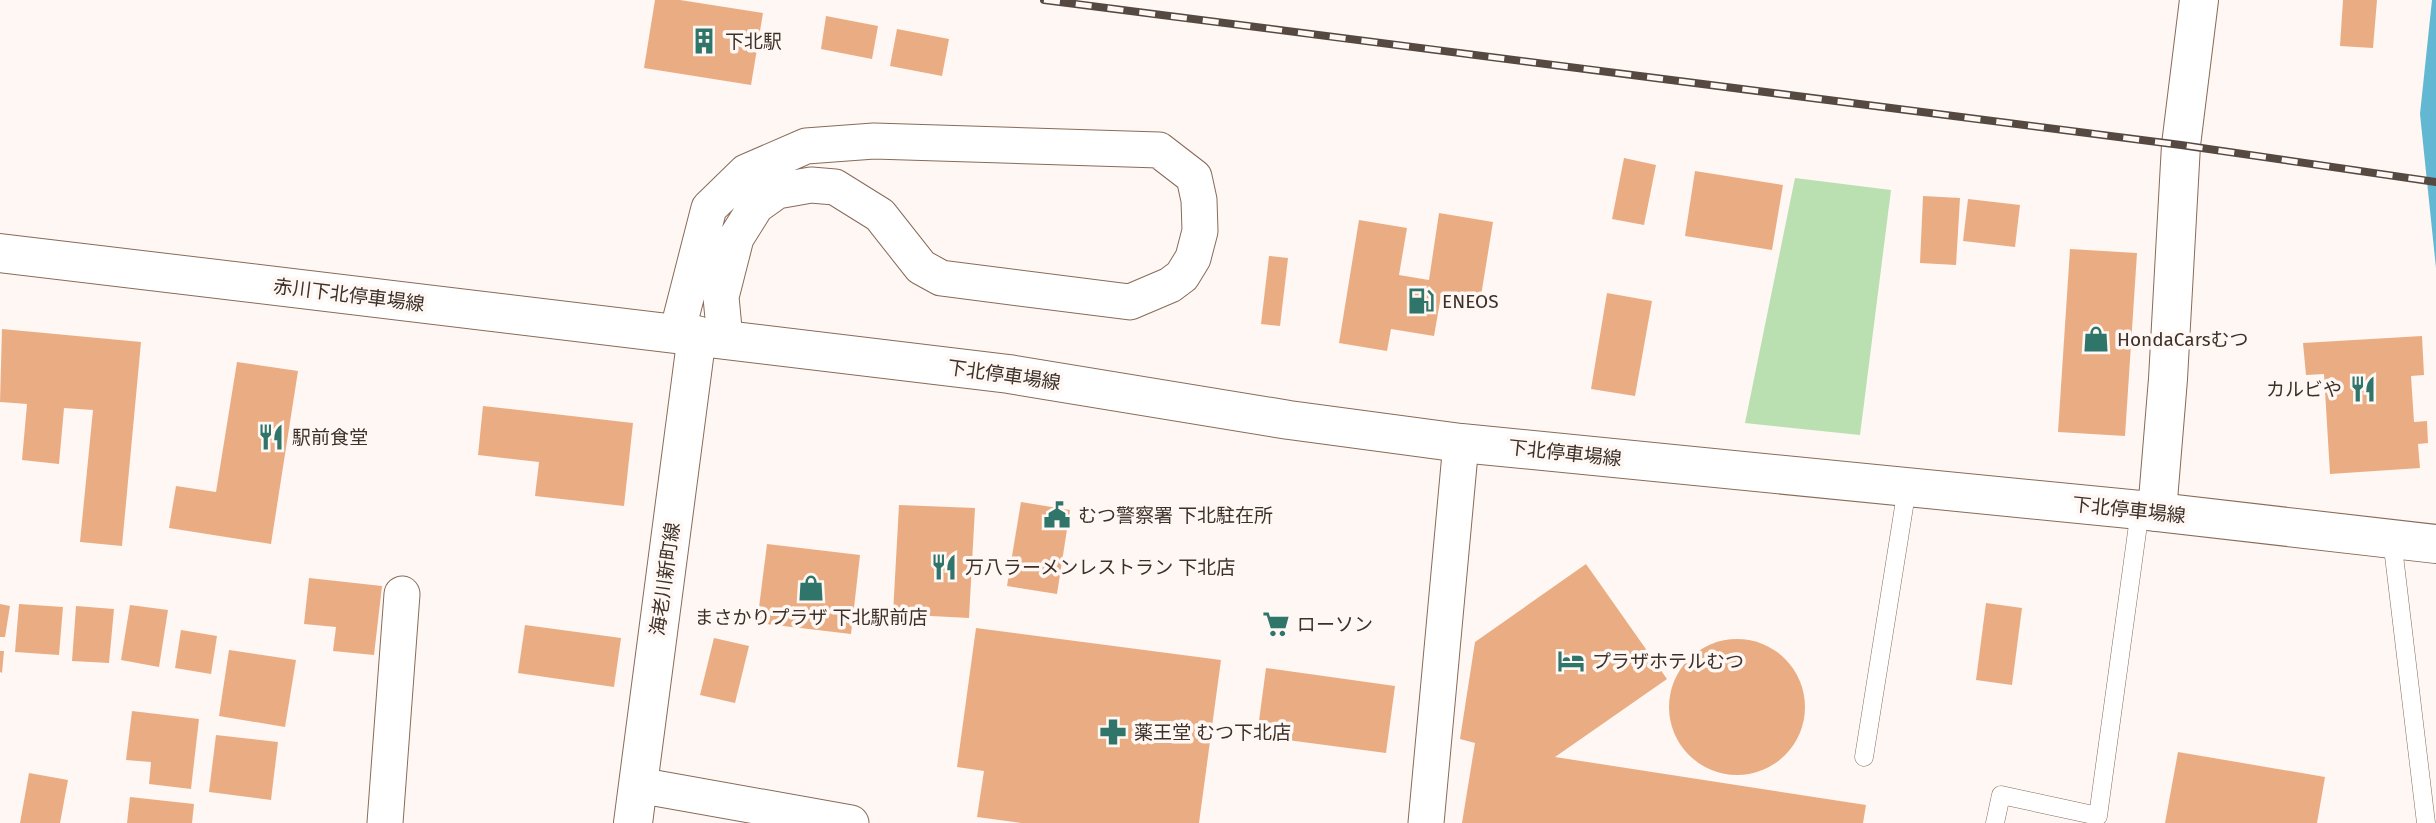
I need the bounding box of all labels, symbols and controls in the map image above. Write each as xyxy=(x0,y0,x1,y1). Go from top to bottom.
building icon: 下北駅 xyxy=(689,26,719,56)
place label: 下北駅 xyxy=(725,30,782,53)
street label: 赤川下北停車場線 xyxy=(272,274,426,316)
fuel station icon: ENEOS xyxy=(1406,286,1436,316)
place label: ENEOS xyxy=(1442,290,1499,313)
shop icon: HondaCarsむつ xyxy=(2081,324,2111,354)
place label: HondaCarsむつ xyxy=(2117,328,2249,351)
street label: 下北停車場線 xyxy=(946,356,1062,394)
restaurant icon: カルビや xyxy=(2348,374,2378,404)
place label: カルビや xyxy=(2266,378,2342,401)
restaurant icon: 駅前食堂 xyxy=(256,422,286,452)
place label: 駅前食堂 xyxy=(292,426,368,449)
street label: 下北停車場線 xyxy=(1507,436,1623,470)
street label: 下北停車場線 xyxy=(2071,493,2187,527)
public building icon: むつ警察署 下北駐在所 xyxy=(1042,500,1072,530)
place label: むつ警察署 下北駐在所 xyxy=(1078,504,1273,527)
street label: 海老川新町線 xyxy=(646,521,684,637)
restaurant icon: 万八ラーメンレストラン 下北店 xyxy=(929,552,959,582)
place label: 万八ラーメンレストラン 下北店 xyxy=(965,556,1235,579)
shop icon: まさかりプラザ 下北駅前店 xyxy=(796,573,826,603)
place label: まさかりプラザ 下北駅前店 xyxy=(694,606,928,629)
supermarket icon: ローソン xyxy=(1261,609,1291,639)
place label: ローソン xyxy=(1297,613,1373,636)
hotel icon: プラザホテルむつ xyxy=(1556,646,1586,676)
place label: プラザホテルむつ xyxy=(1592,650,1744,673)
pharmacy icon: 薬王堂 むつ下北店 xyxy=(1098,717,1128,747)
place label: 薬王堂 むつ下北店 xyxy=(1134,721,1291,744)

